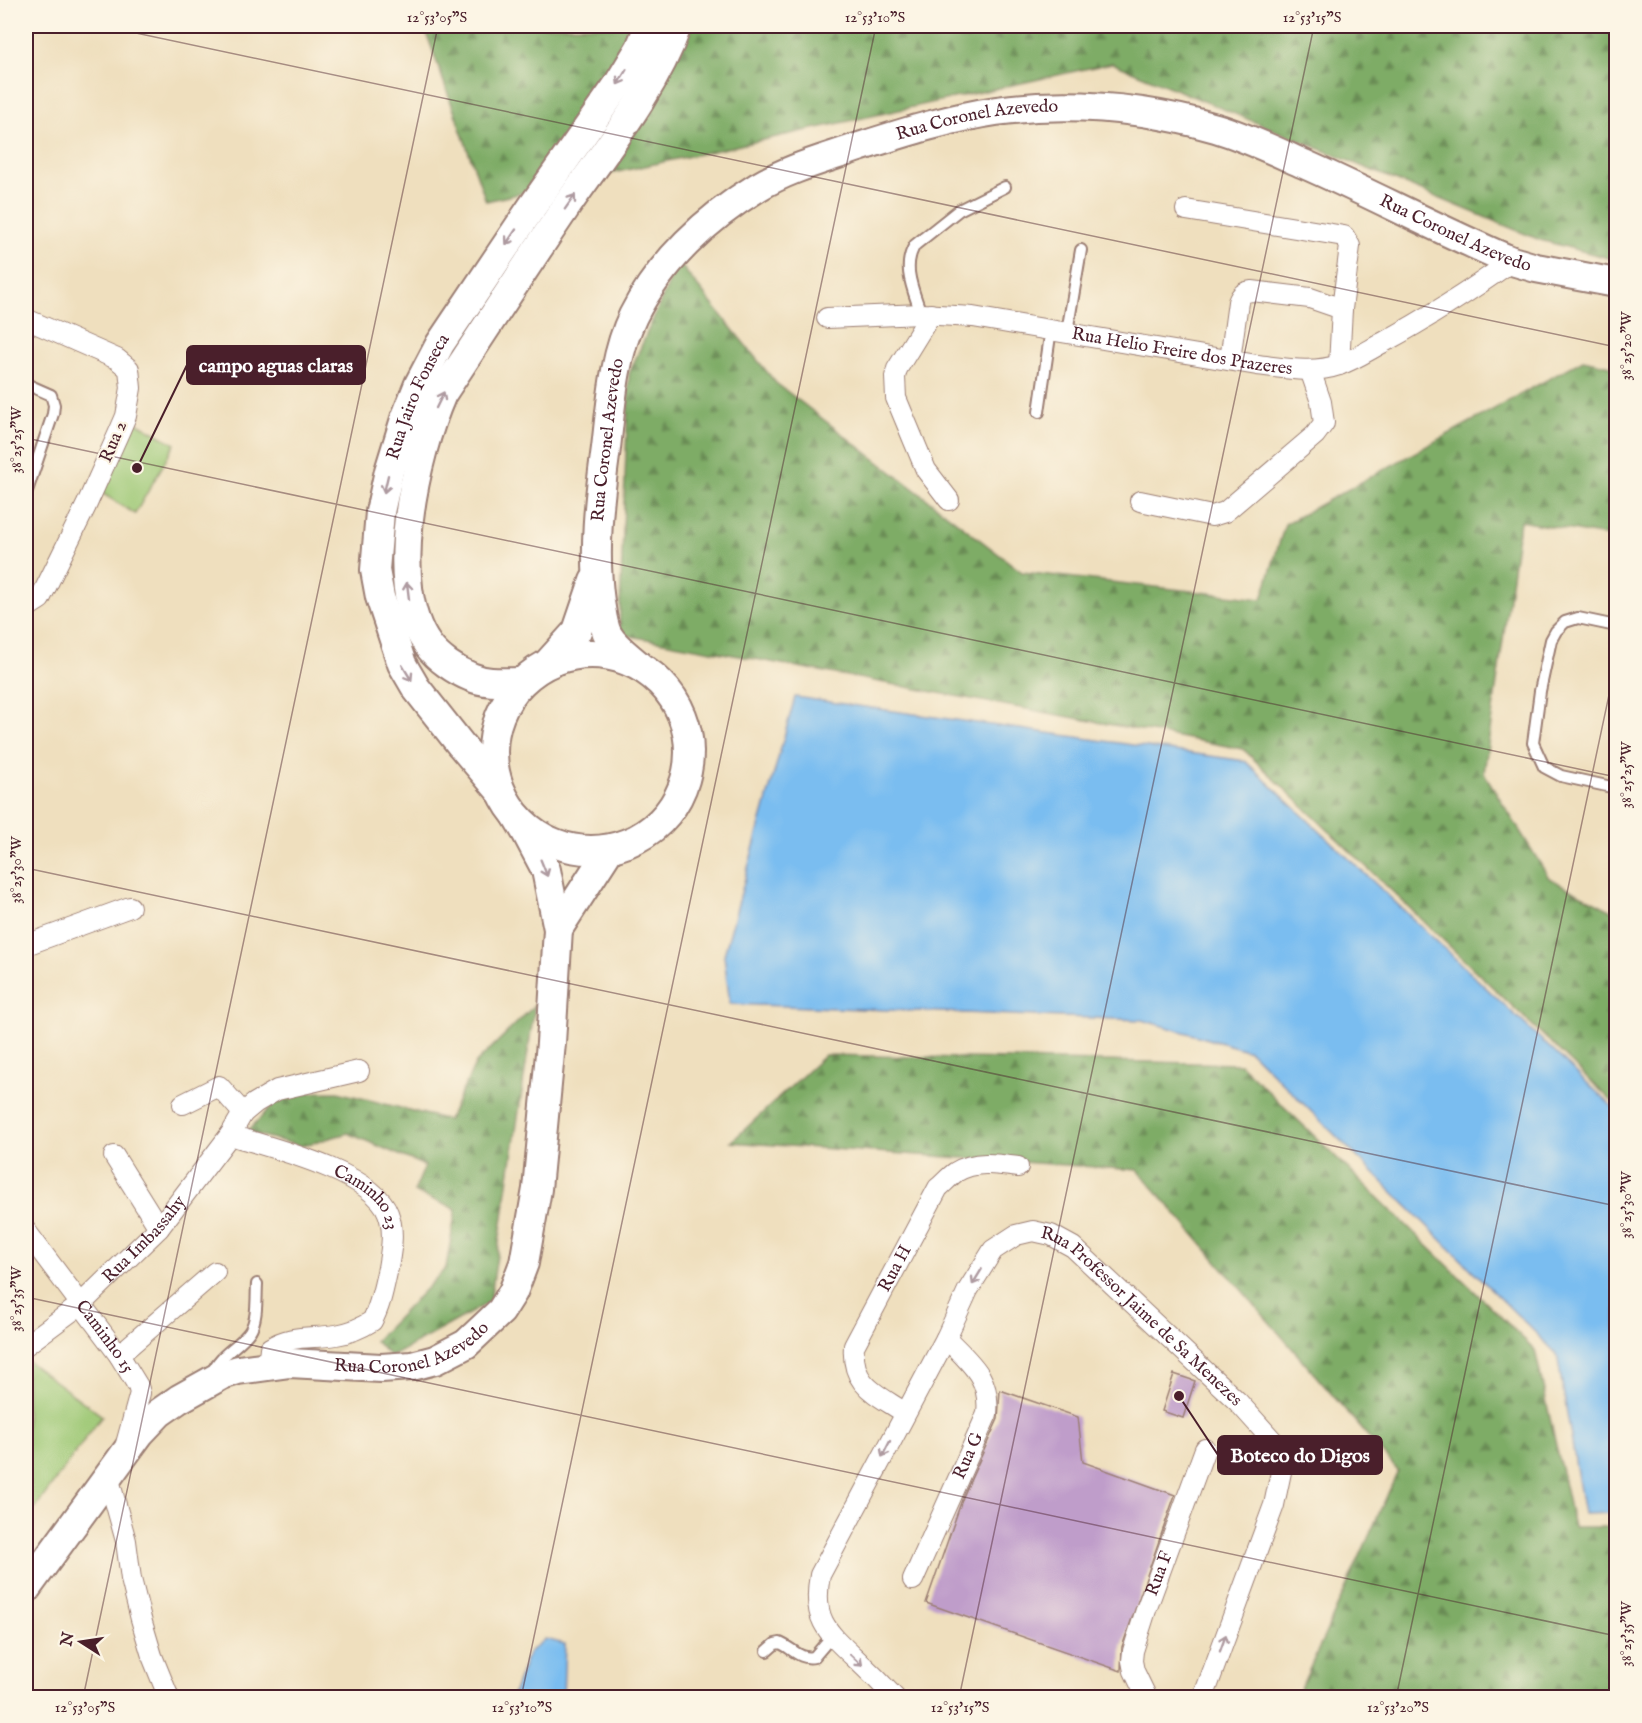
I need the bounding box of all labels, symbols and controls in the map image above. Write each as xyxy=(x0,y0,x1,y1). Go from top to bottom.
text: 12°53'05"S xyxy=(407,8,467,27)
text: 12°53'10"S xyxy=(845,8,905,27)
text: 12°53'15"S xyxy=(1283,8,1341,27)
one-way arrow xyxy=(616,68,628,85)
street label: Rua Coronel Azevedo xyxy=(893,95,1059,146)
street label: Rua Coronel Azevedo xyxy=(1376,189,1534,278)
one-way arrow xyxy=(564,194,576,211)
one-way arrow xyxy=(505,229,517,245)
text: 38°25'20"W xyxy=(1617,311,1636,380)
street label: Rua Helio Freire dos Prazeres xyxy=(1070,322,1293,381)
street label: Rua Jairo Fonseca xyxy=(382,329,455,463)
callout: campo aguas claras xyxy=(187,346,365,384)
text: campo aguas claras xyxy=(199,354,353,379)
street label: Rua Coronel Azevedo xyxy=(586,356,630,523)
one-way arrow xyxy=(435,392,447,410)
text: 38°25'25"W xyxy=(7,406,26,474)
street label: Rua 2 xyxy=(95,418,133,466)
one-way arrow xyxy=(379,474,391,493)
one-way arrow xyxy=(403,581,414,601)
one-way arrow xyxy=(401,664,413,681)
text: 38°25'25"W xyxy=(1617,741,1636,809)
text: 38°25'30"W xyxy=(7,836,26,904)
one-way arrow xyxy=(539,859,550,877)
street label: Caminho 23 xyxy=(330,1160,403,1231)
text: 38°25'30"W xyxy=(1617,1171,1636,1239)
street label: Rua Imbassahy xyxy=(97,1191,191,1288)
street label: Rua Professor Jaime de Sa Menezes xyxy=(1039,1222,1247,1411)
street label: Rua H xyxy=(873,1241,917,1296)
text: 38°25'35"W xyxy=(7,1266,26,1332)
one-way arrow xyxy=(970,1268,982,1285)
street label: Caminho 15 xyxy=(70,1296,139,1378)
street label: Rua Coronel Azevedo xyxy=(333,1316,494,1380)
street label: Rua G xyxy=(948,1428,989,1483)
callout: Boteco do Digos xyxy=(1218,1436,1382,1474)
one-way arrow xyxy=(880,1440,892,1458)
text: Boteco do Digos xyxy=(1230,1444,1370,1469)
street label: Rua F xyxy=(1141,1547,1178,1599)
text: 38°25'35"W xyxy=(1617,1601,1636,1667)
north arrow xyxy=(51,1612,111,1672)
text: N xyxy=(57,1630,80,1649)
one-way arrow xyxy=(1218,1634,1229,1652)
one-way arrow xyxy=(849,1653,864,1667)
text: 12°53'05"S xyxy=(55,1698,115,1717)
text: 12°53'10"S xyxy=(492,1698,552,1717)
text: 12°53'15"S xyxy=(931,1698,989,1717)
text: 12°53'20"S xyxy=(1367,1698,1429,1717)

